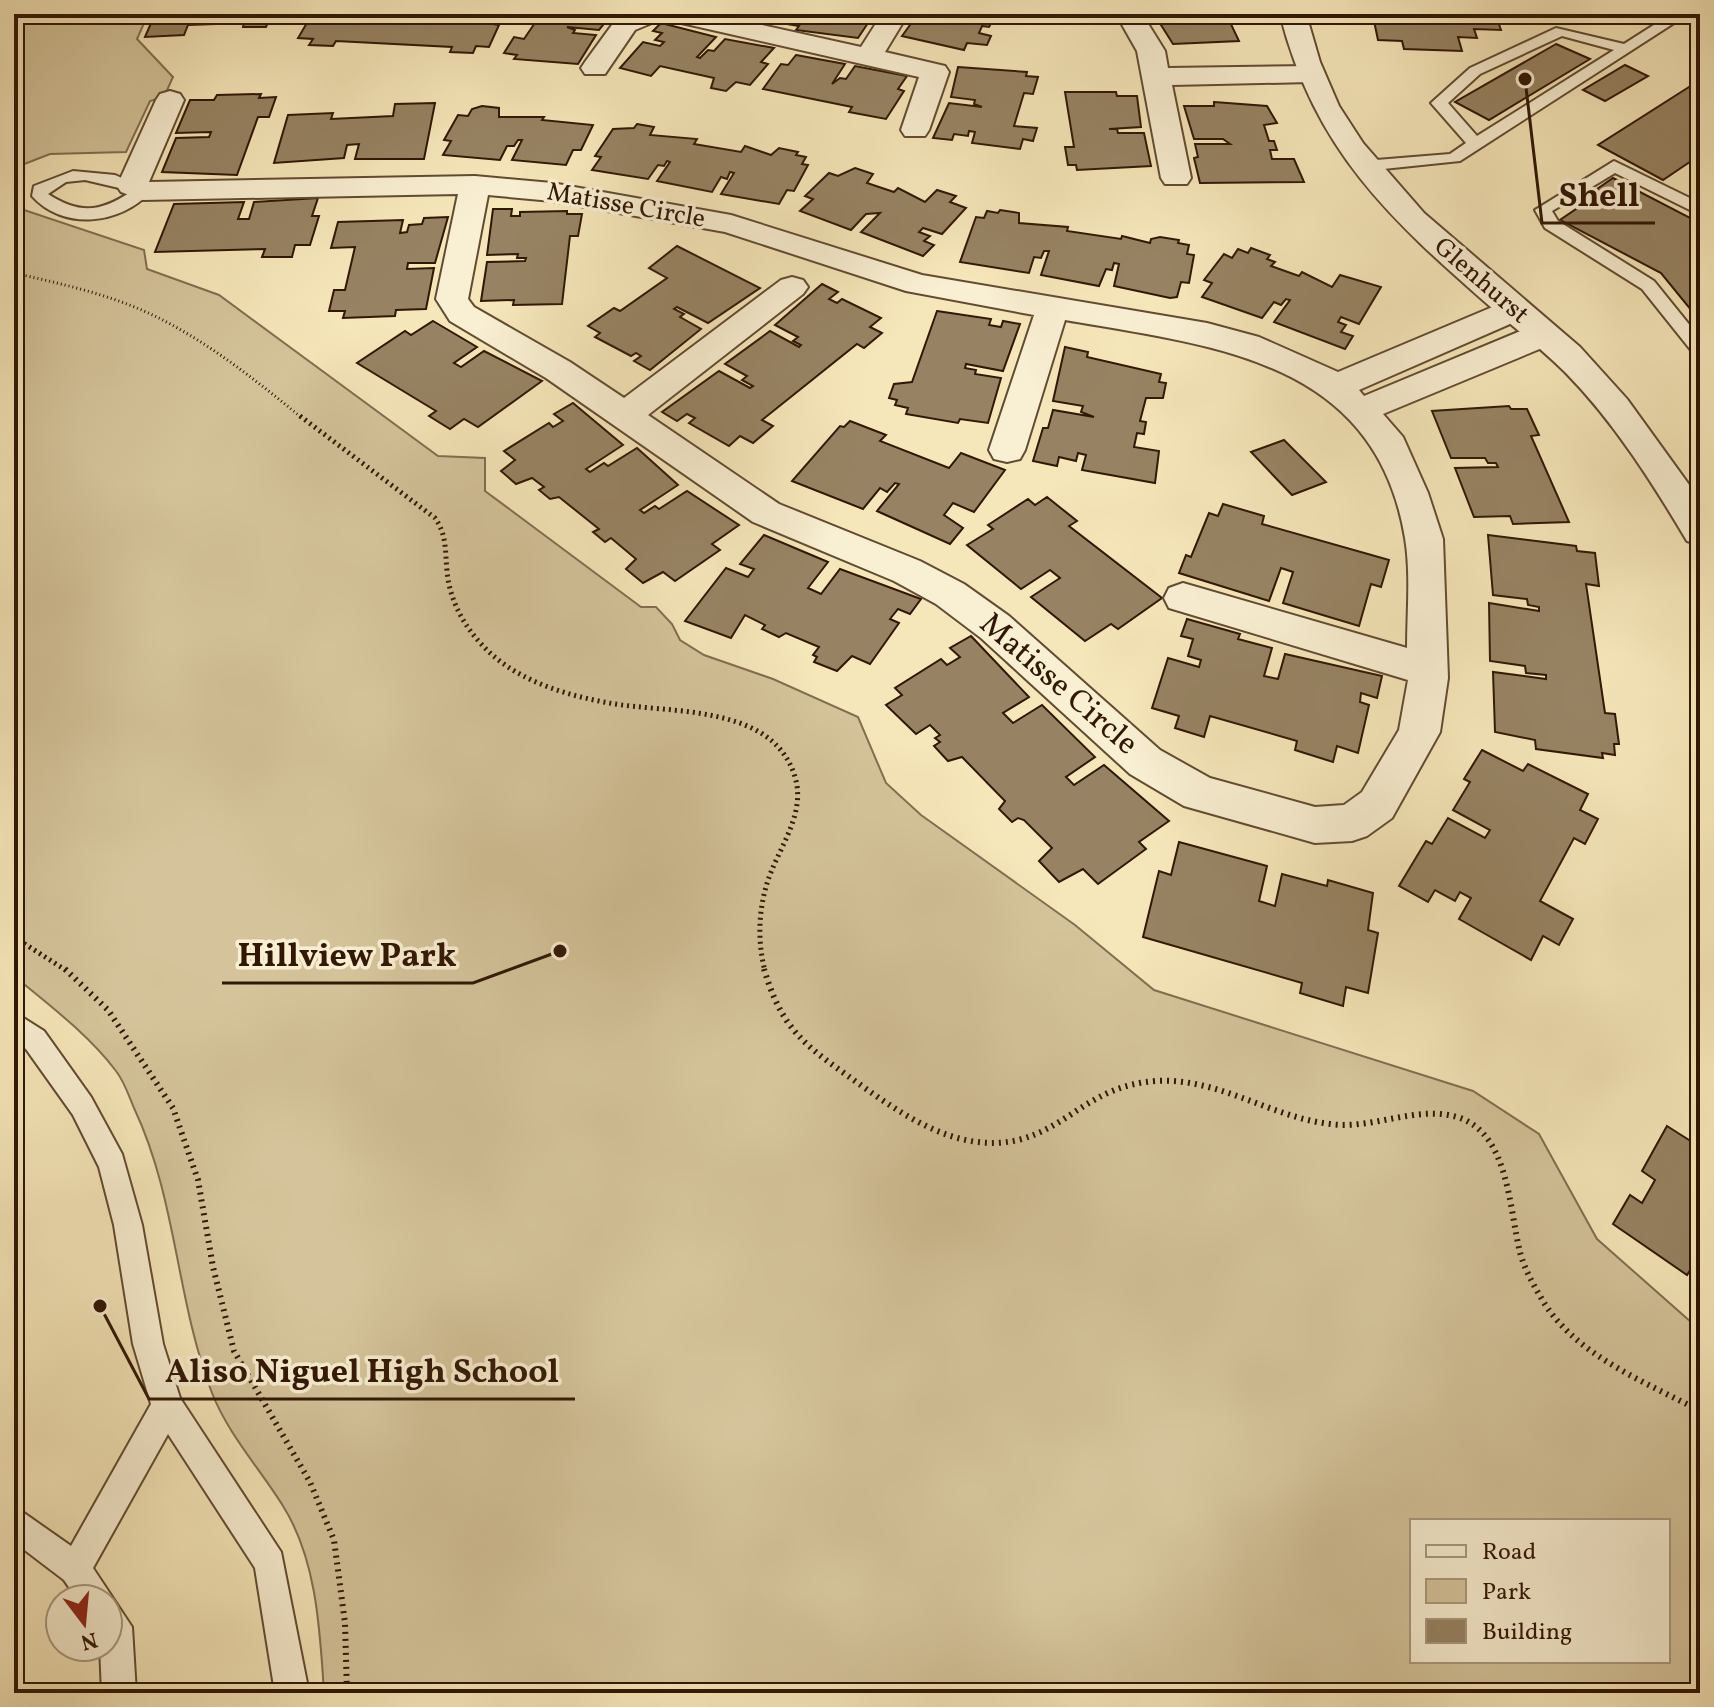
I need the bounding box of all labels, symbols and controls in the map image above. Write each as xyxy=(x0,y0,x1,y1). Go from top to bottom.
callout: Shell xyxy=(1542,165,1655,223)
street label: Matisse Circle xyxy=(544,174,708,238)
text: Shell xyxy=(1558,174,1640,221)
street label: Glenhurst xyxy=(1425,229,1537,333)
street label: Matisse Circle xyxy=(969,604,1147,766)
callout: Hillview Park xyxy=(222,925,473,983)
text: Hillview Park xyxy=(237,934,457,981)
callout: Aliso Niguel High School xyxy=(149,1341,575,1399)
text: Aliso Niguel High School xyxy=(165,1350,559,1397)
legend xyxy=(1410,1519,1670,1663)
text: Road xyxy=(1482,1536,1536,1570)
text: Park xyxy=(1482,1576,1531,1610)
north arrow xyxy=(44,1583,124,1663)
text: Building xyxy=(1482,1616,1572,1650)
text: N xyxy=(77,1623,101,1657)

